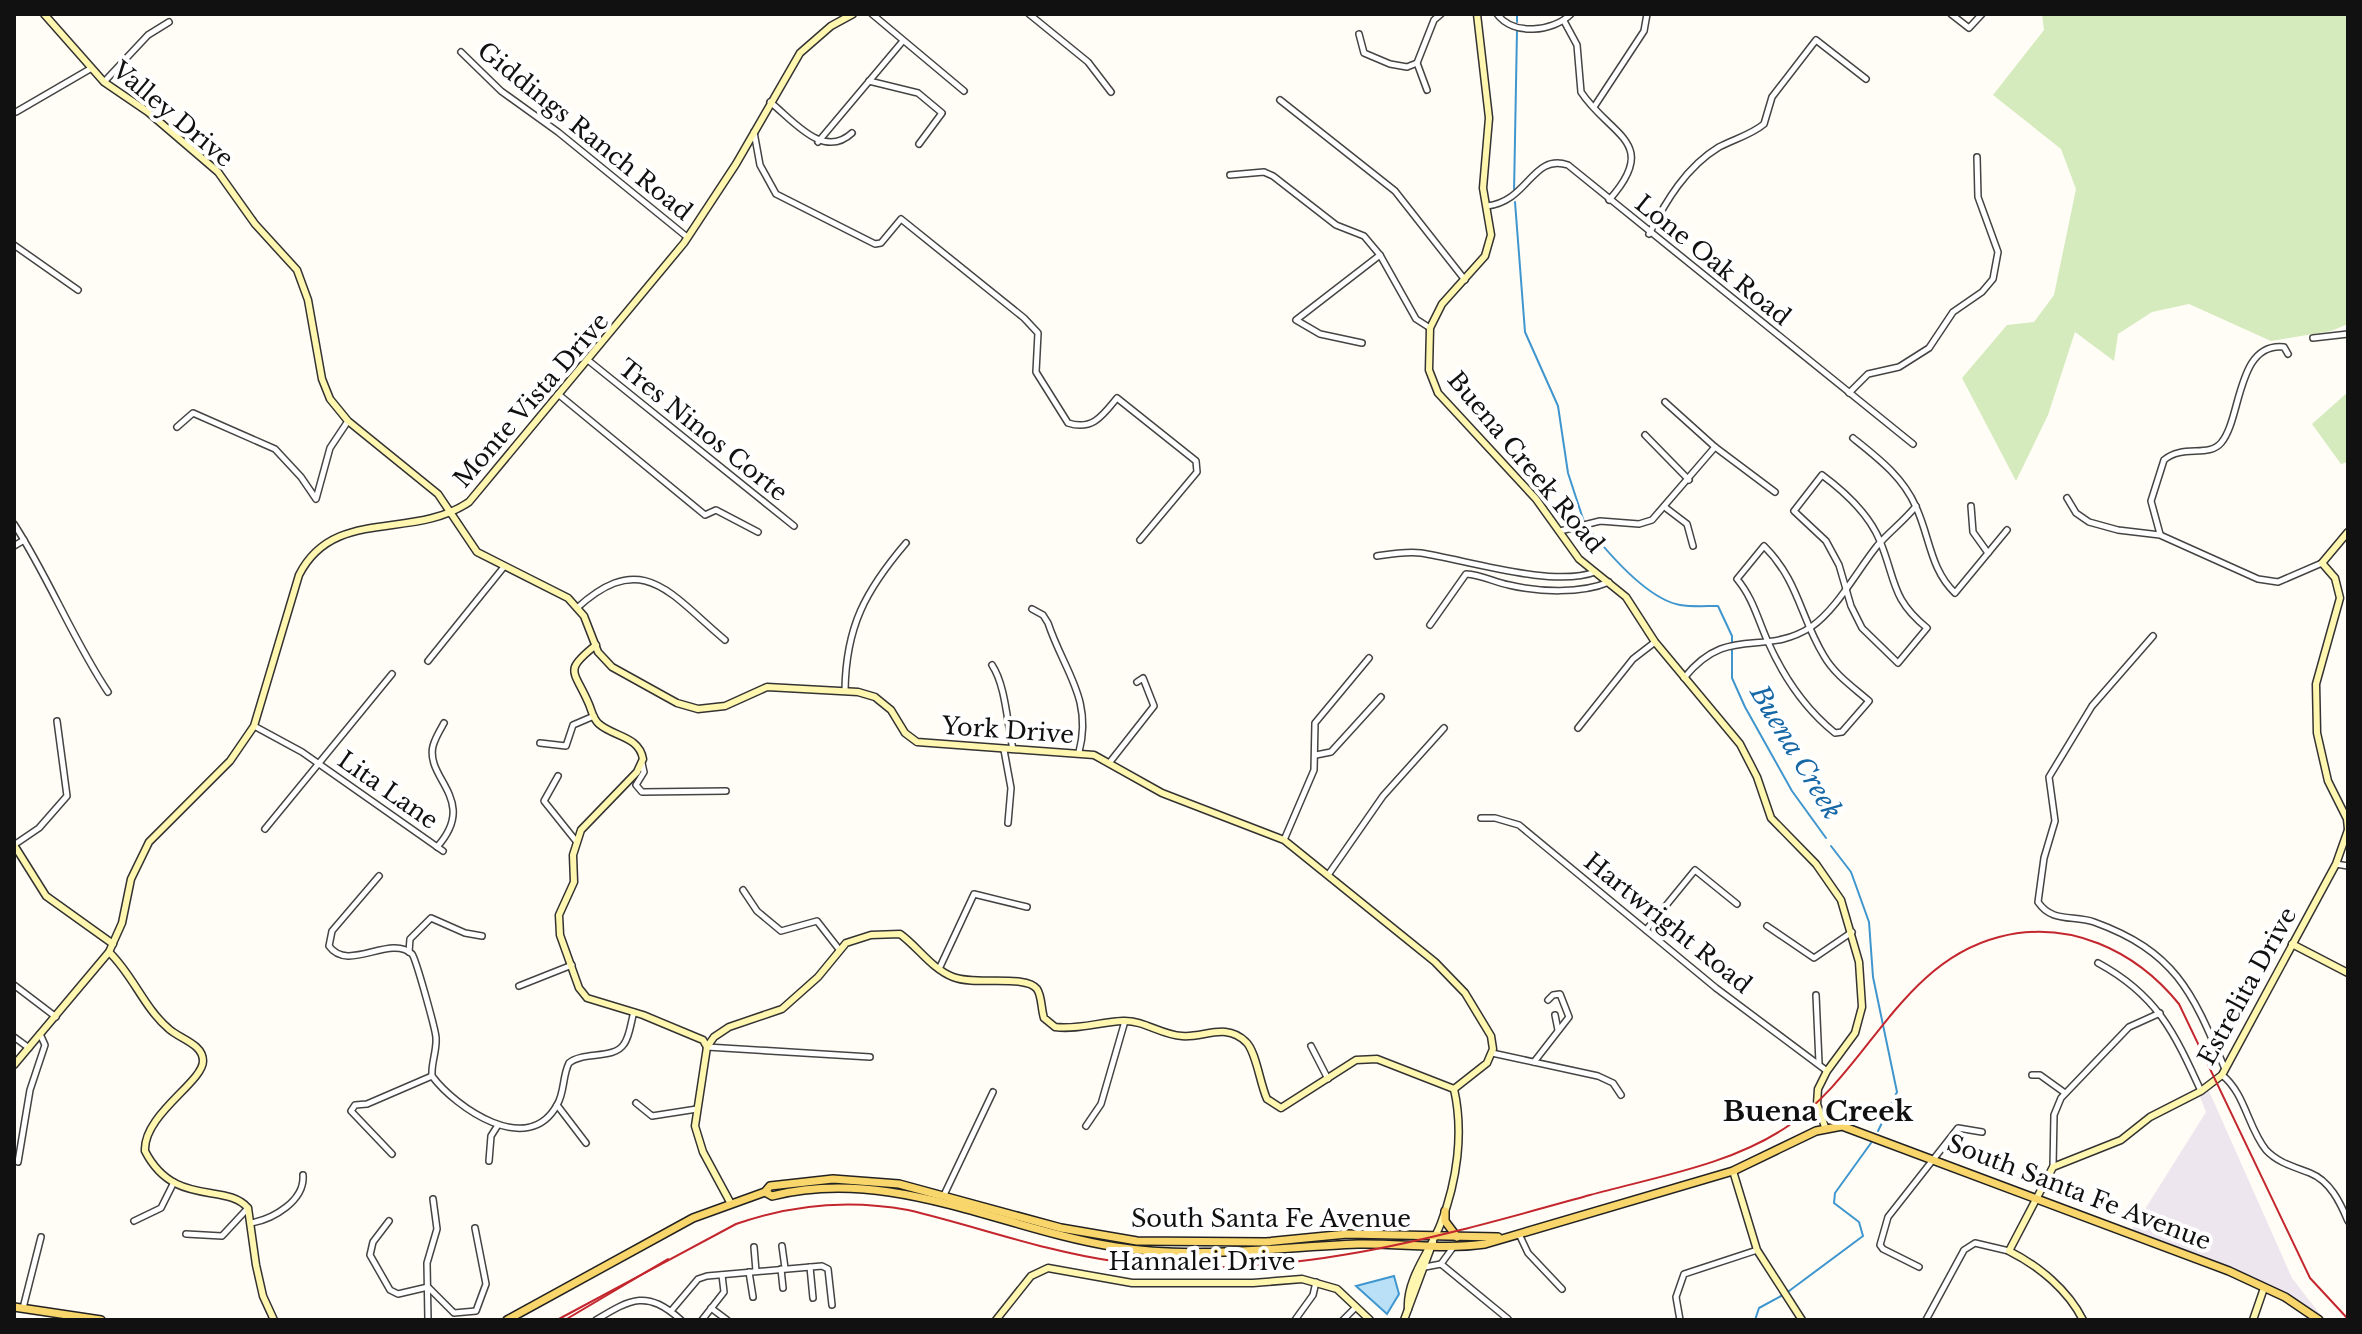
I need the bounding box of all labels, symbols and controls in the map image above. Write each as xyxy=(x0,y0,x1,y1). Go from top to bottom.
street label: Giddings Ranch Road xyxy=(472,36,698,226)
street label: Valley Drive xyxy=(106,54,239,173)
street label: Lone Oak Road xyxy=(1630,189,1796,331)
street label: Monte Vista Drive xyxy=(447,307,615,493)
street label: Tres Ninos Corte xyxy=(613,353,793,507)
street label: Buena Creek Road xyxy=(1442,365,1610,559)
water label: Buena Creek xyxy=(1743,678,1849,825)
street label: York Drive xyxy=(940,711,1075,749)
street label: Lita Lane xyxy=(332,745,444,835)
street label: Hartwright Road xyxy=(1579,847,1757,999)
street label: Estrelita Drive xyxy=(2192,902,2302,1070)
district label: Buena Creek xyxy=(1723,1094,1914,1129)
street label: South Santa Fe Avenue xyxy=(1943,1128,2215,1256)
street label: South Santa Fe Avenue xyxy=(1131,1204,1411,1233)
street label: Hannalei Drive xyxy=(1108,1247,1296,1276)

